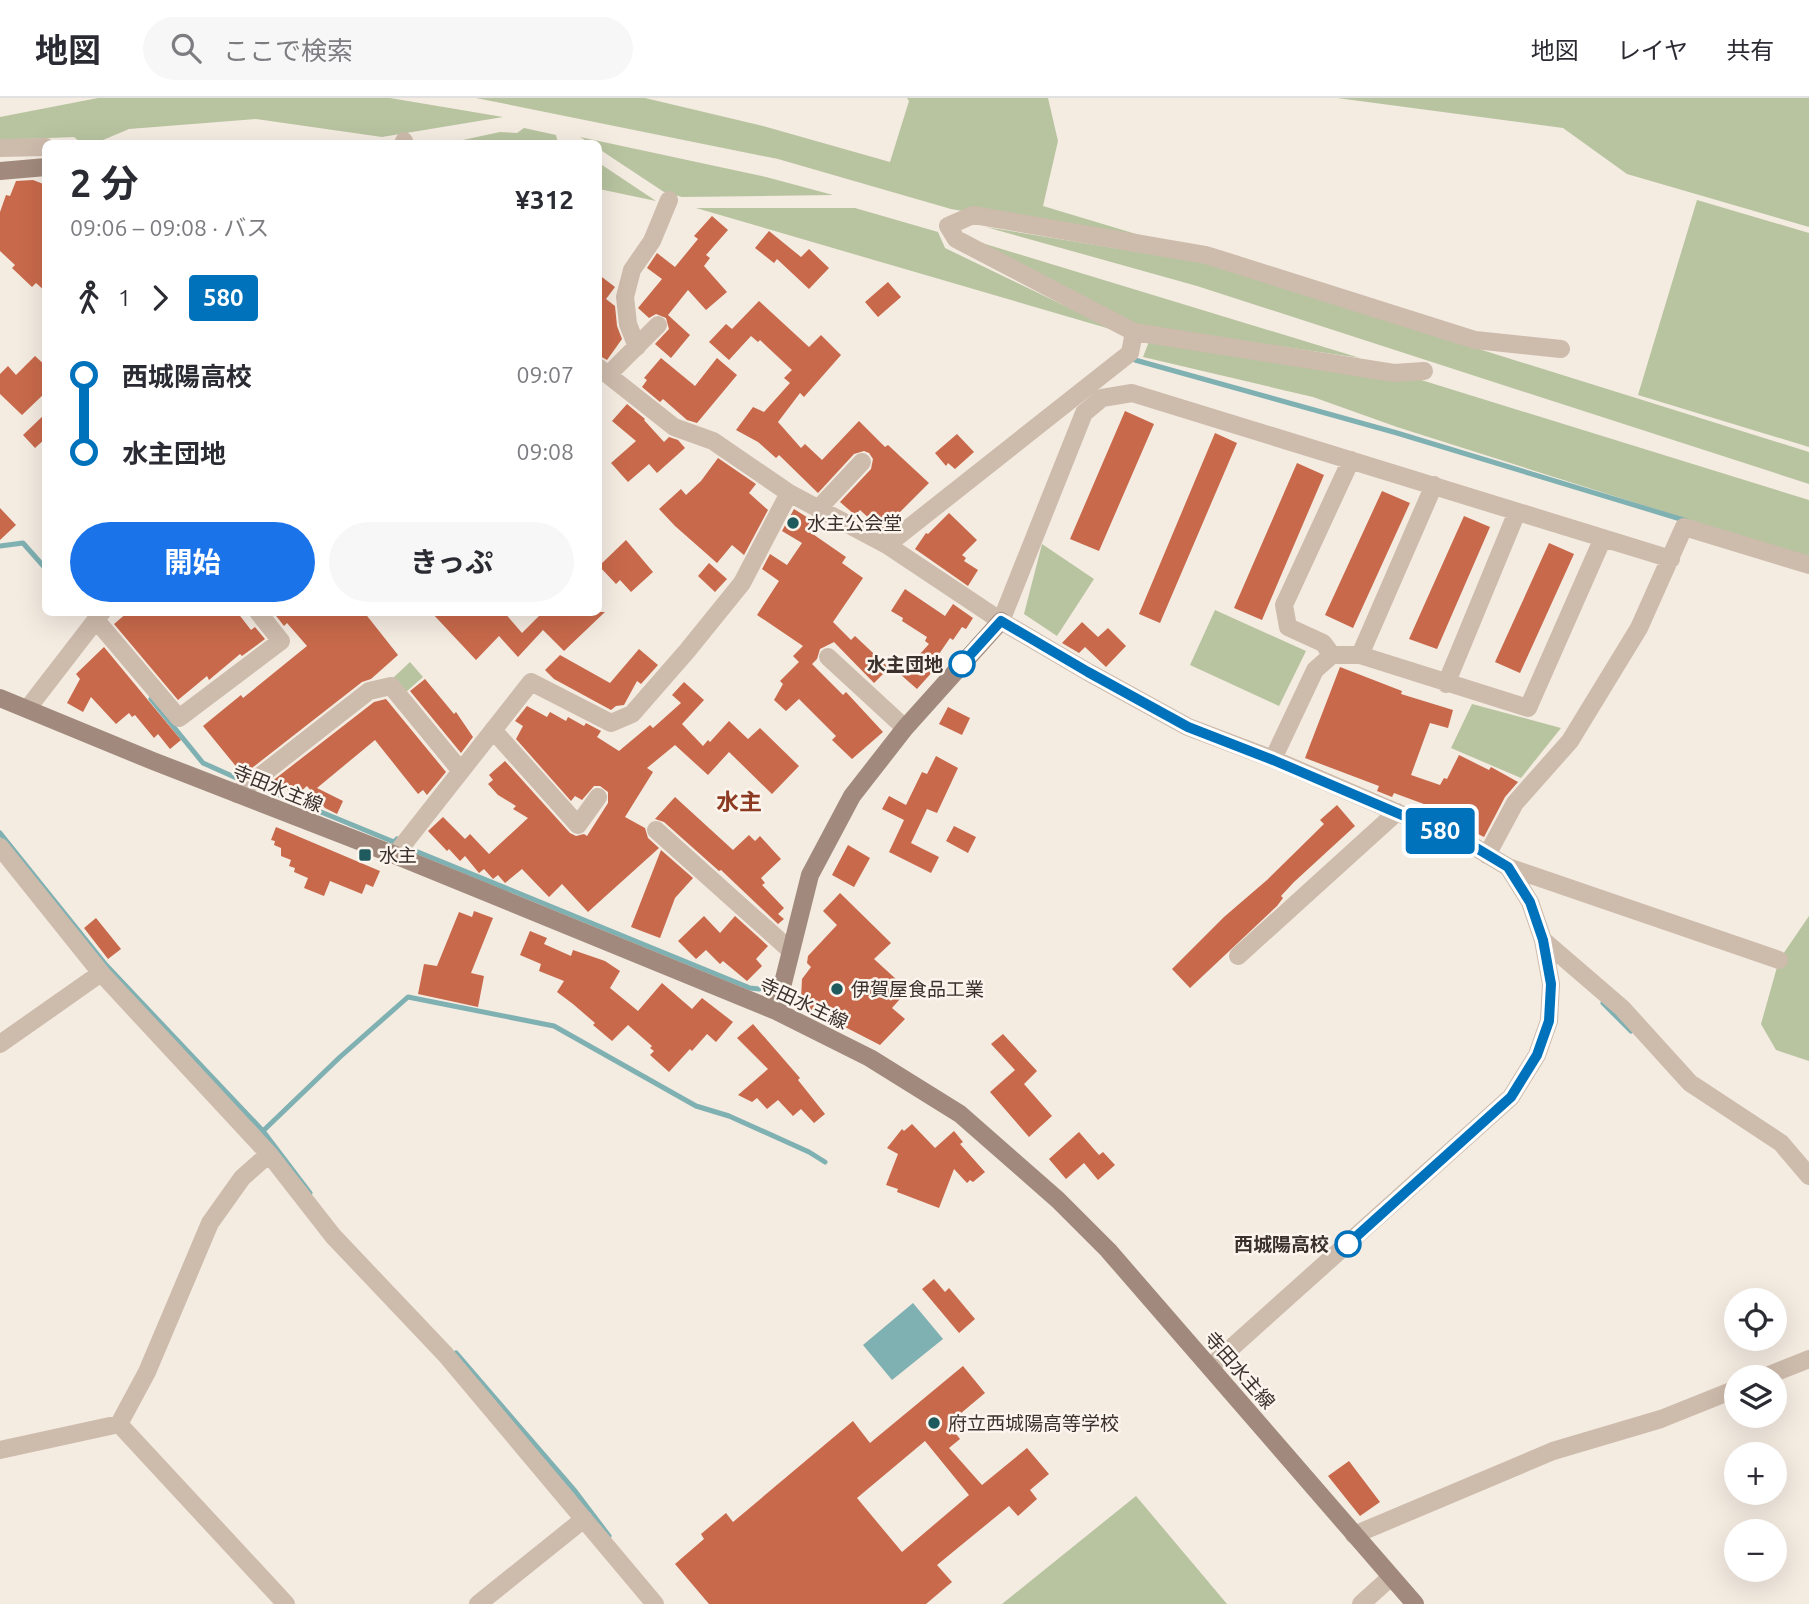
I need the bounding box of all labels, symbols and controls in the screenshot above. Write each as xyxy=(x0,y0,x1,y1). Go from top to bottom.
search box xyxy=(143,17,633,80)
icon: search xyxy=(167,29,205,67)
text: 地図 xyxy=(35,31,101,68)
text: ここで検索 xyxy=(223,36,353,65)
text: 地図 xyxy=(1531,37,1579,64)
text: レイヤ xyxy=(1617,37,1688,64)
text: 共有 xyxy=(1726,37,1774,64)
text: 2 分 xyxy=(70,162,138,204)
text: ¥312 xyxy=(515,185,574,214)
text: 09:06 – 09:08 · バス xyxy=(70,215,269,240)
icon: walk xyxy=(70,279,108,317)
icon: forward xyxy=(141,279,179,317)
text: 580 xyxy=(203,284,244,311)
text: 1 xyxy=(118,285,131,310)
text: 西城陽高校 xyxy=(122,362,252,391)
text: 09:07 xyxy=(516,362,574,387)
text: 水主団地 xyxy=(122,439,226,468)
text: 09:08 xyxy=(516,439,574,464)
place label: 水主公会堂 xyxy=(807,512,902,534)
marker: 水主公会堂 xyxy=(785,515,801,531)
button: 開始 xyxy=(70,522,315,602)
button: きっぷ xyxy=(329,522,574,602)
marker: 水主団地 xyxy=(949,651,975,677)
place label: 水主団地 xyxy=(867,653,943,675)
street label: 寺田水主線 xyxy=(230,760,326,816)
district label: 水主 xyxy=(716,789,762,814)
line badge: 580 xyxy=(1400,808,1480,854)
text: 580 xyxy=(1420,817,1460,844)
place label: 水主 xyxy=(379,844,417,866)
marker: 水主 xyxy=(357,847,373,863)
street label: 寺田水主線 xyxy=(756,973,852,1033)
place label: 伊賀屋食品工業 xyxy=(851,978,984,1000)
marker: 伊賀屋食品工業 xyxy=(829,981,845,997)
marker: 西城陽高校 xyxy=(1335,1231,1361,1257)
place label: 西城陽高校 xyxy=(1234,1233,1329,1255)
map controls xyxy=(1724,1288,1787,1582)
button: locate xyxy=(1724,1288,1787,1351)
street label: 寺田水主線 xyxy=(1201,1327,1279,1413)
button: layers xyxy=(1724,1365,1787,1428)
place label: 府立西城陽高等学校 xyxy=(948,1412,1119,1434)
marker: 府立西城陽高等学校 xyxy=(926,1415,942,1431)
button: + xyxy=(1724,1442,1787,1505)
button: − xyxy=(1724,1519,1787,1582)

